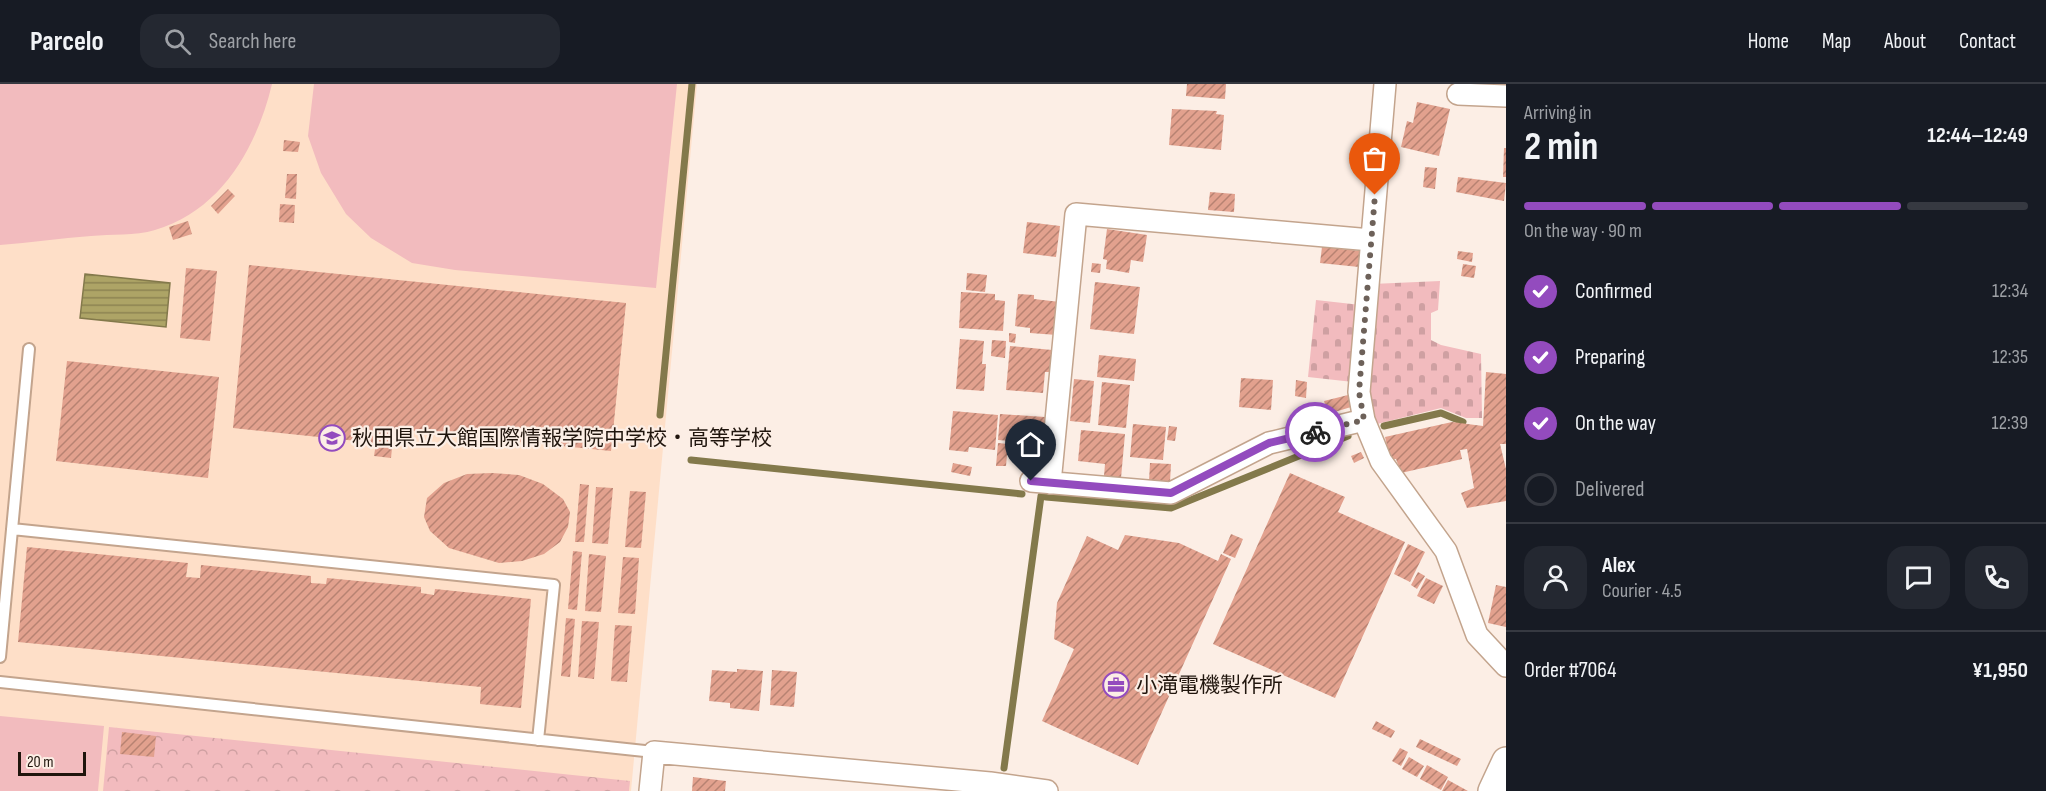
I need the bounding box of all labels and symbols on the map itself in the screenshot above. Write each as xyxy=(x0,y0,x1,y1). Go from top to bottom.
pin xyxy=(1349,133,1400,195)
courier xyxy=(1285,402,1345,462)
pin xyxy=(1005,419,1056,481)
school or university icon: 秋田県立大館国際情報学院中学校・高等学校 xyxy=(317,423,347,453)
place label: 秋田県立大館国際情報学院中学校・高等学校 xyxy=(352,426,772,451)
office icon: 小滝電機製作所 xyxy=(1101,670,1131,700)
place label: 小滝電機製作所 xyxy=(1136,673,1283,698)
scale bar xyxy=(18,749,86,776)

